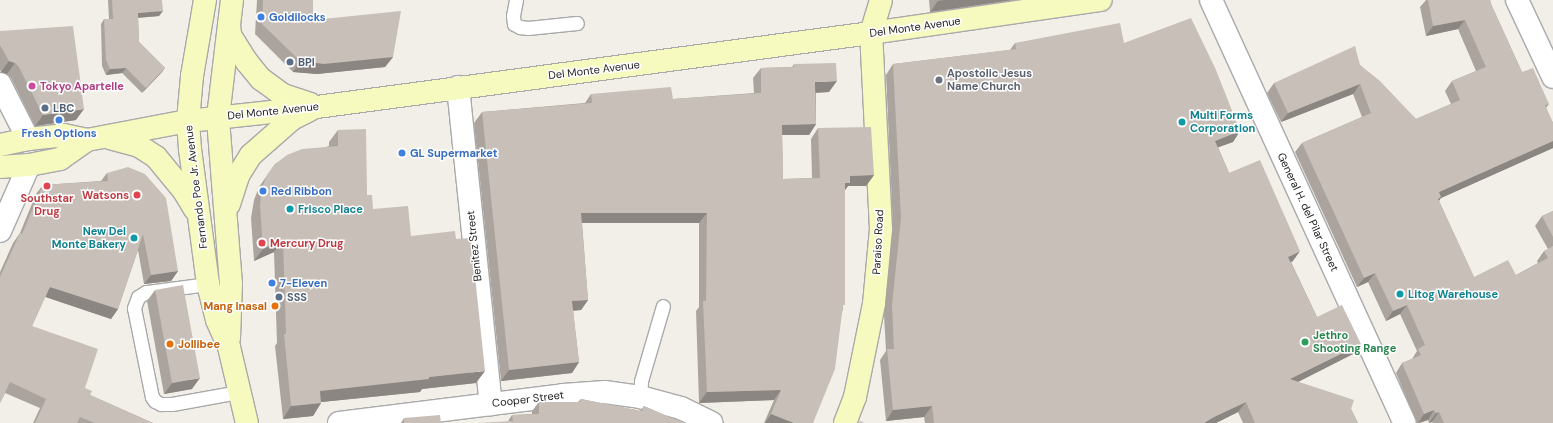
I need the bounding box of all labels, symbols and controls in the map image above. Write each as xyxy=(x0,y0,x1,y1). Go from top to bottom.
place label: Goldilocks xyxy=(269,10,326,24)
marker: Goldilocks xyxy=(256,12,266,22)
street label: Del Monte Avenue xyxy=(869,14,961,40)
place label: BPI xyxy=(298,55,315,69)
marker: BPI xyxy=(285,57,295,67)
street label: Del Monte Avenue xyxy=(548,58,640,82)
place label: Apostolic Jesus Name Church xyxy=(947,67,1032,93)
marker: Apostolic Jesus Name Church xyxy=(934,75,944,85)
place label: Tokyo Apartelle xyxy=(40,79,124,93)
marker: Tokyo Apartelle xyxy=(27,81,37,91)
street label: Del Monte Avenue xyxy=(227,100,319,122)
place label: LBC xyxy=(53,101,74,115)
marker: LBC xyxy=(40,103,50,113)
place label: Multi Forms Corporation xyxy=(1190,109,1255,135)
marker: Fresh Options xyxy=(54,115,64,125)
marker: Multi Forms Corporation xyxy=(1177,117,1187,127)
street label: Fernando Poe Jr. Avenue xyxy=(182,125,210,249)
place label: Fresh Options xyxy=(21,126,97,140)
place label: GL Supermarket xyxy=(410,146,498,160)
marker: GL Supermarket xyxy=(397,148,407,158)
street label: General H. del Pilar Street xyxy=(1275,151,1341,273)
marker: Southstar Drug xyxy=(42,181,52,191)
place label: Red Ribbon xyxy=(271,184,332,198)
marker: Red Ribbon xyxy=(258,186,268,196)
place label: Watsons xyxy=(82,188,129,202)
marker: Watsons xyxy=(132,190,142,200)
place label: Southstar Drug xyxy=(20,192,74,218)
place label: Frisco Place xyxy=(298,202,363,216)
marker: Frisco Place xyxy=(285,204,295,214)
street label: Paraiso Road xyxy=(870,209,886,275)
street label: Benitez Street xyxy=(464,210,484,282)
place label: New Del Monte Bakery xyxy=(52,225,126,251)
marker: New Del Monte Bakery xyxy=(129,233,139,243)
place label: Mercury Drug xyxy=(270,236,344,250)
marker: Mercury Drug xyxy=(257,238,267,248)
place label: 7-Eleven xyxy=(280,276,327,290)
marker: 7-Eleven xyxy=(267,278,277,288)
place label: Litog Warehouse xyxy=(1408,287,1498,301)
marker: Litog Warehouse xyxy=(1395,289,1405,299)
place label: SSS xyxy=(287,290,307,304)
marker: SSS xyxy=(274,292,284,302)
place label: Mang Inasal xyxy=(203,299,267,313)
marker: Mang Inasal xyxy=(270,301,280,311)
place label: Jethro Shooting Range xyxy=(1313,329,1396,355)
place label: Jollibee xyxy=(178,337,220,351)
marker: Jethro Shooting Range xyxy=(1300,337,1310,347)
marker: Jollibee xyxy=(165,339,175,349)
street label: Cooper Street xyxy=(491,388,565,410)

